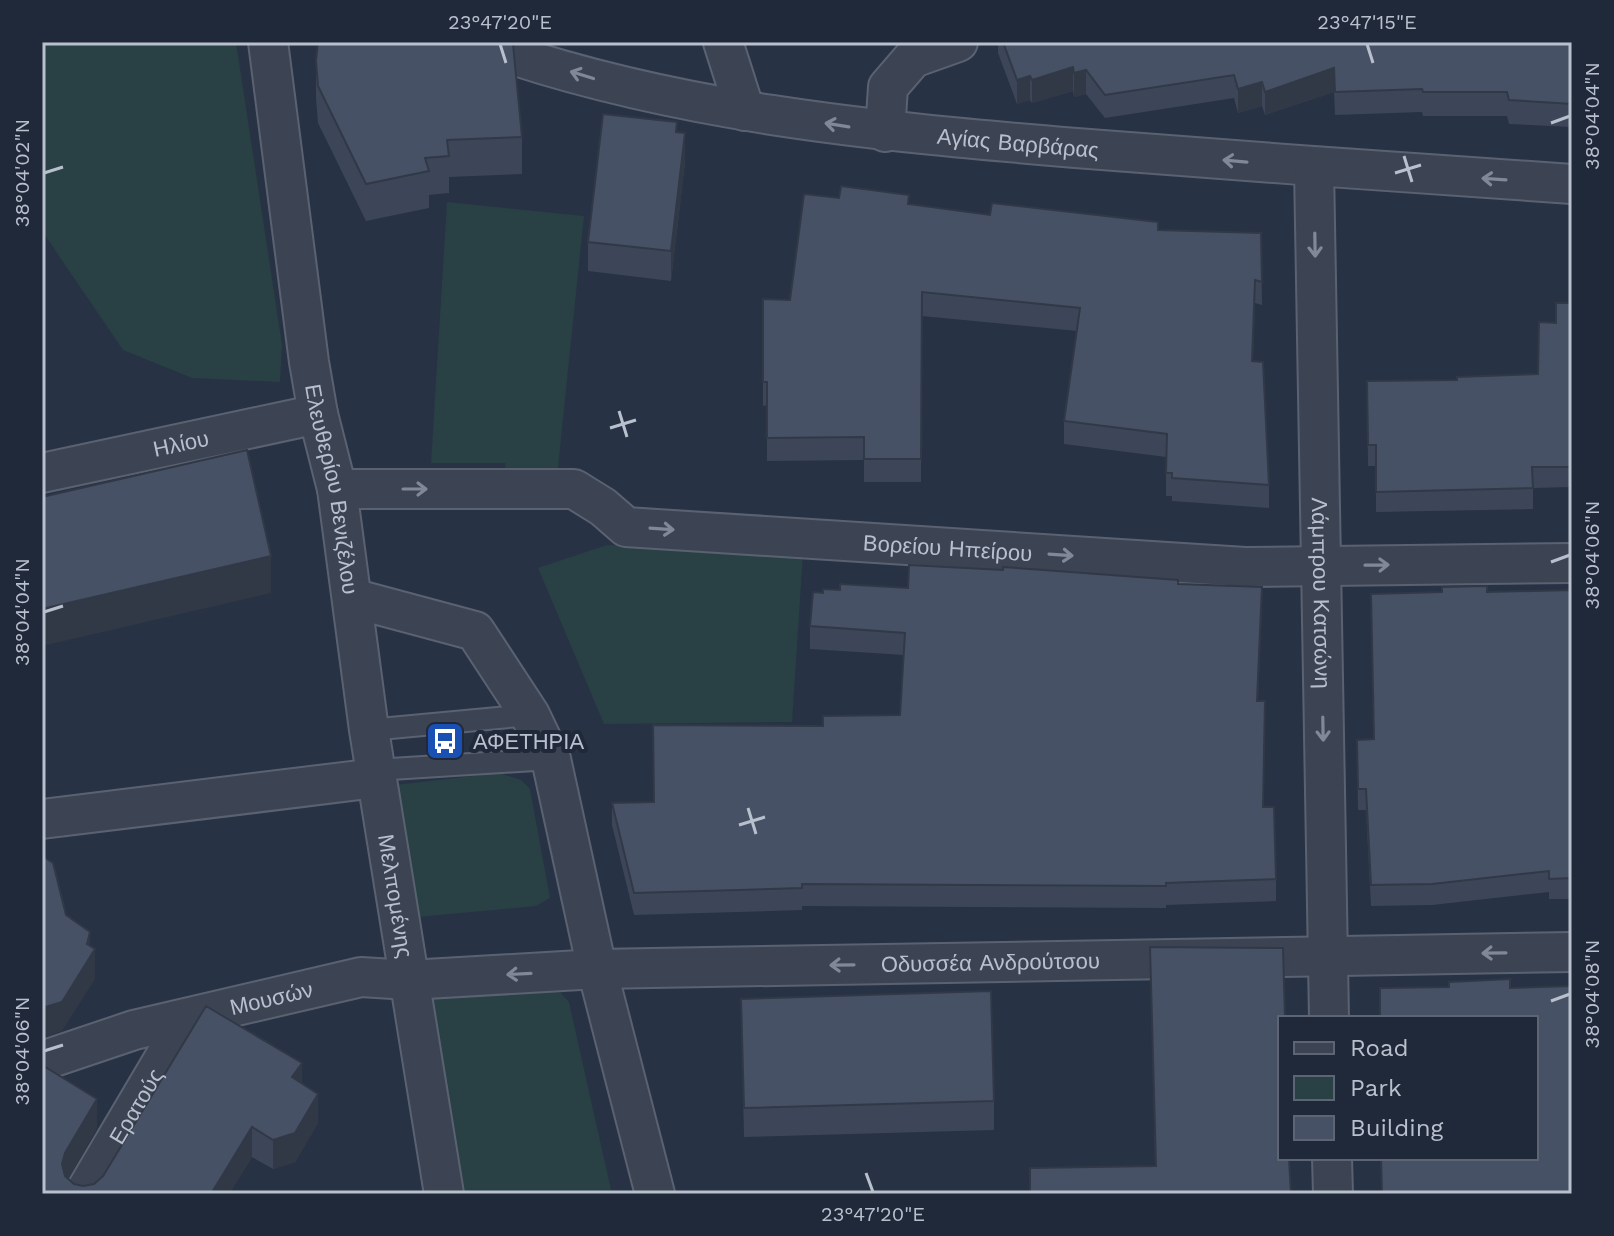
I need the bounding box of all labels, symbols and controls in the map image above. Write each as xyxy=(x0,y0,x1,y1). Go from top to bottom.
text: 23°47'20"E xyxy=(448,10,552,34)
text: 23°47'15"E xyxy=(1317,10,1417,34)
text: 38°04'04"N xyxy=(1580,62,1604,170)
one-way arrow xyxy=(569,67,595,82)
one-way arrow xyxy=(824,117,850,132)
text: 38°04'02"N xyxy=(10,119,34,227)
street label: Αγίας Βαρβάρας xyxy=(936,124,1100,163)
one-way arrow xyxy=(1222,153,1249,168)
one-way arrow xyxy=(1481,171,1508,186)
one-way arrow xyxy=(1307,231,1323,258)
street label: Ελευθερίου Βενιζέλου xyxy=(300,382,363,596)
street label: Ηλίου xyxy=(151,426,211,462)
one-way arrow xyxy=(401,481,428,497)
street label: Λάμπρου Κατσώνη xyxy=(1307,497,1335,689)
text: 38°04'06"N xyxy=(1580,501,1604,609)
one-way arrow xyxy=(648,522,675,537)
street label: Βορείου Ηπείρου xyxy=(862,530,1033,566)
one-way arrow xyxy=(1047,548,1074,563)
one-way arrow xyxy=(1363,557,1390,573)
text: 38°04'04"N xyxy=(10,558,34,666)
one-way arrow xyxy=(1315,715,1331,742)
bus stop icon: ΑΦΕΤΗΡΙΑ xyxy=(424,720,466,762)
place label: ΑΦΕΤΗΡΙΑ xyxy=(473,729,584,754)
street label: Μελπομένης xyxy=(373,832,418,960)
text: 38°04'08"N xyxy=(1580,939,1604,1049)
one-way arrow xyxy=(1481,945,1508,961)
street label: Οδυσσέα Ανδρούτσου xyxy=(881,948,1100,977)
one-way arrow xyxy=(829,957,856,972)
one-way arrow xyxy=(506,967,533,982)
street label: Μουσών xyxy=(227,977,315,1020)
text: 38°04'06"N xyxy=(10,997,34,1105)
legend xyxy=(1278,1016,1538,1160)
text: Road xyxy=(1350,1034,1409,1062)
street label: Ερατούς xyxy=(104,1064,168,1149)
text: Park xyxy=(1350,1074,1402,1102)
text: Building xyxy=(1350,1114,1443,1142)
text: 23°47'20"E xyxy=(821,1202,925,1226)

